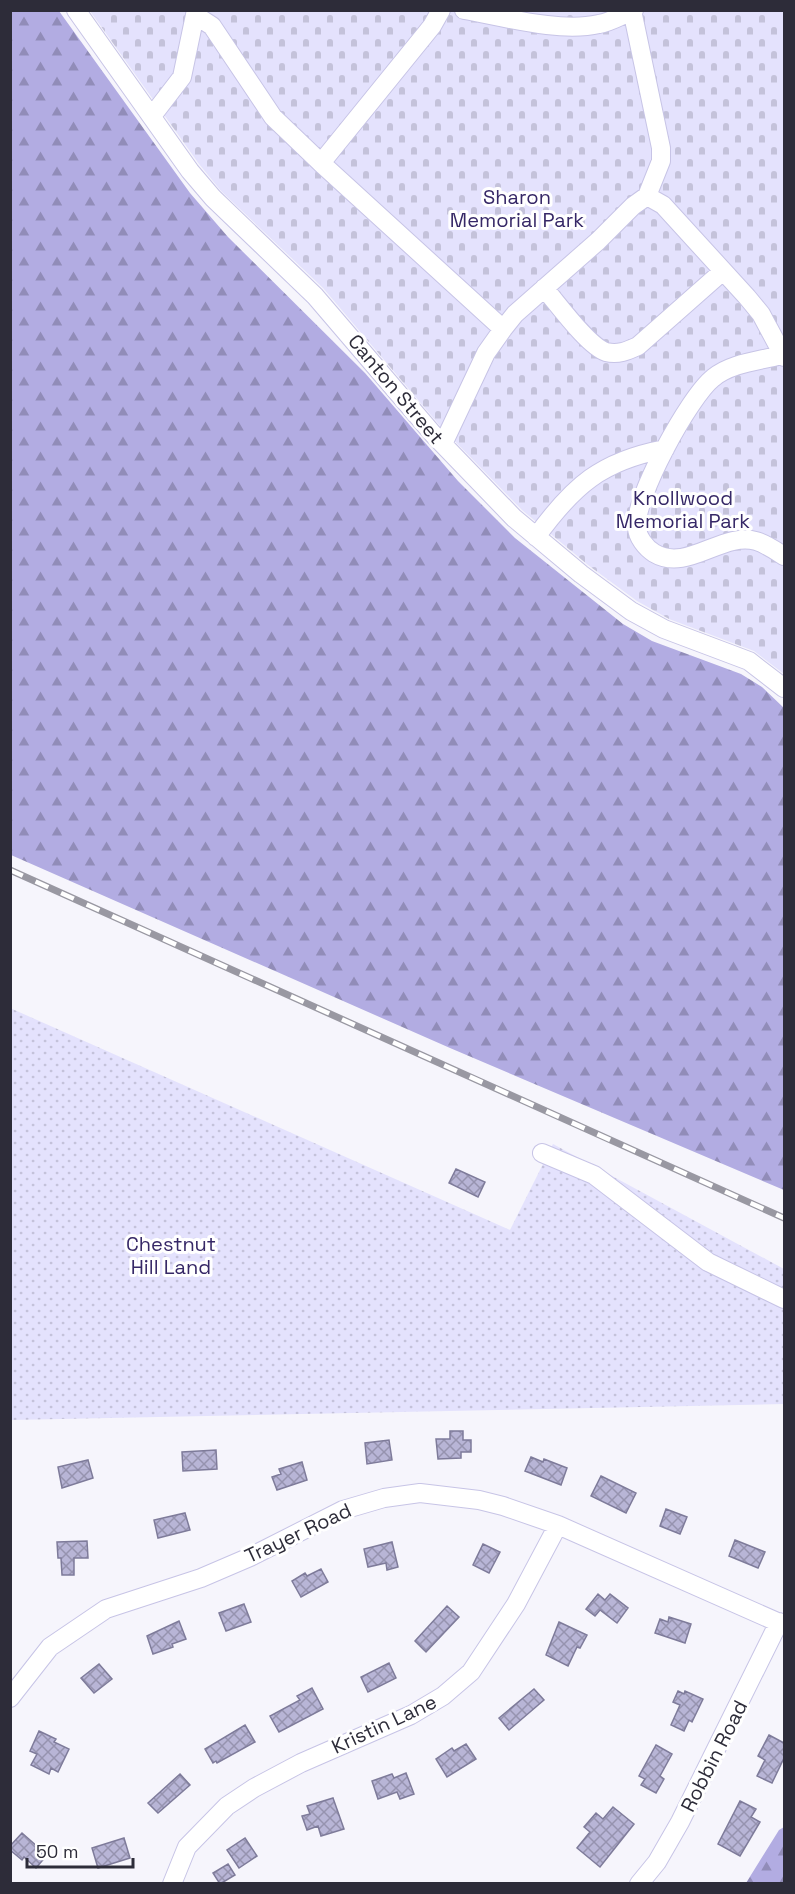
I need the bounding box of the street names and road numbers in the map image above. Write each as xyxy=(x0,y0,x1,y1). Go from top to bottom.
street label: Canton Street xyxy=(342,329,450,449)
street label: Trayer Road xyxy=(241,1497,355,1569)
street label: Kristin Lane xyxy=(327,1688,441,1760)
street label: Robbin Road xyxy=(675,1696,753,1816)

